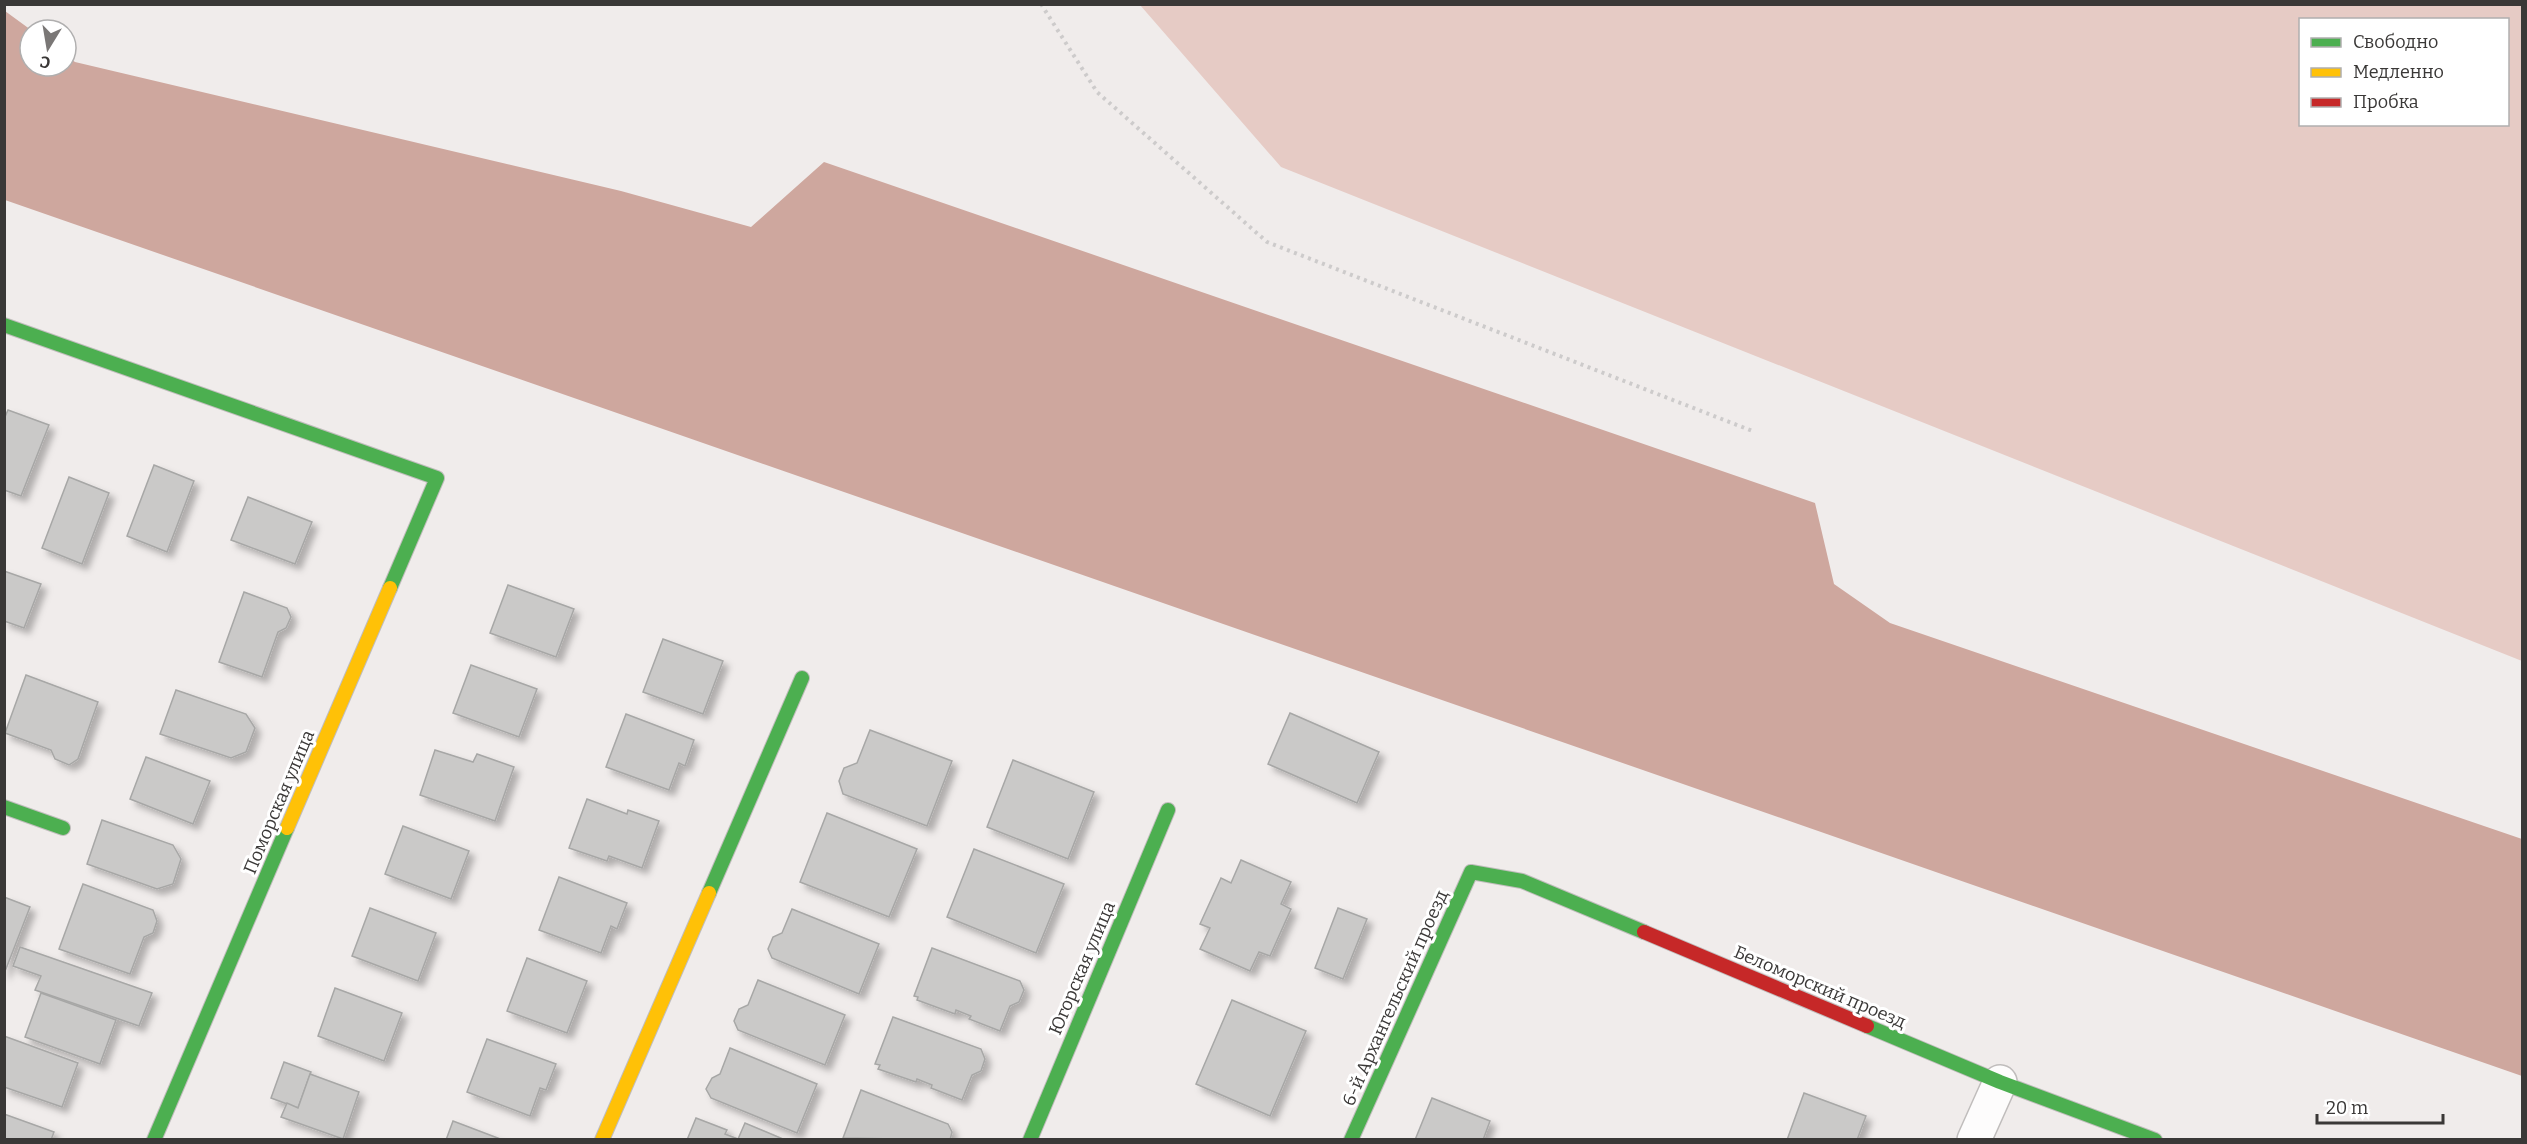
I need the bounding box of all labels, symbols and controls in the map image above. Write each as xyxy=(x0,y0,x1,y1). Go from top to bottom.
north arrow xyxy=(18,18,78,78)
legend xyxy=(2299,18,2509,126)
text: Свободно xyxy=(2353,31,2438,53)
text: С xyxy=(38,52,52,73)
text: Медленно xyxy=(2353,61,2444,83)
text: Пробка xyxy=(2353,91,2419,113)
street label: Поморская улица xyxy=(239,727,319,877)
street label: 6-й Архангельский проезд xyxy=(1337,887,1453,1109)
street label: Югорская улица xyxy=(1044,898,1120,1038)
street label: Беломорский проезд xyxy=(1731,941,1909,1033)
scale bar xyxy=(2317,1087,2443,1125)
text: 20 m xyxy=(2326,1097,2368,1119)

